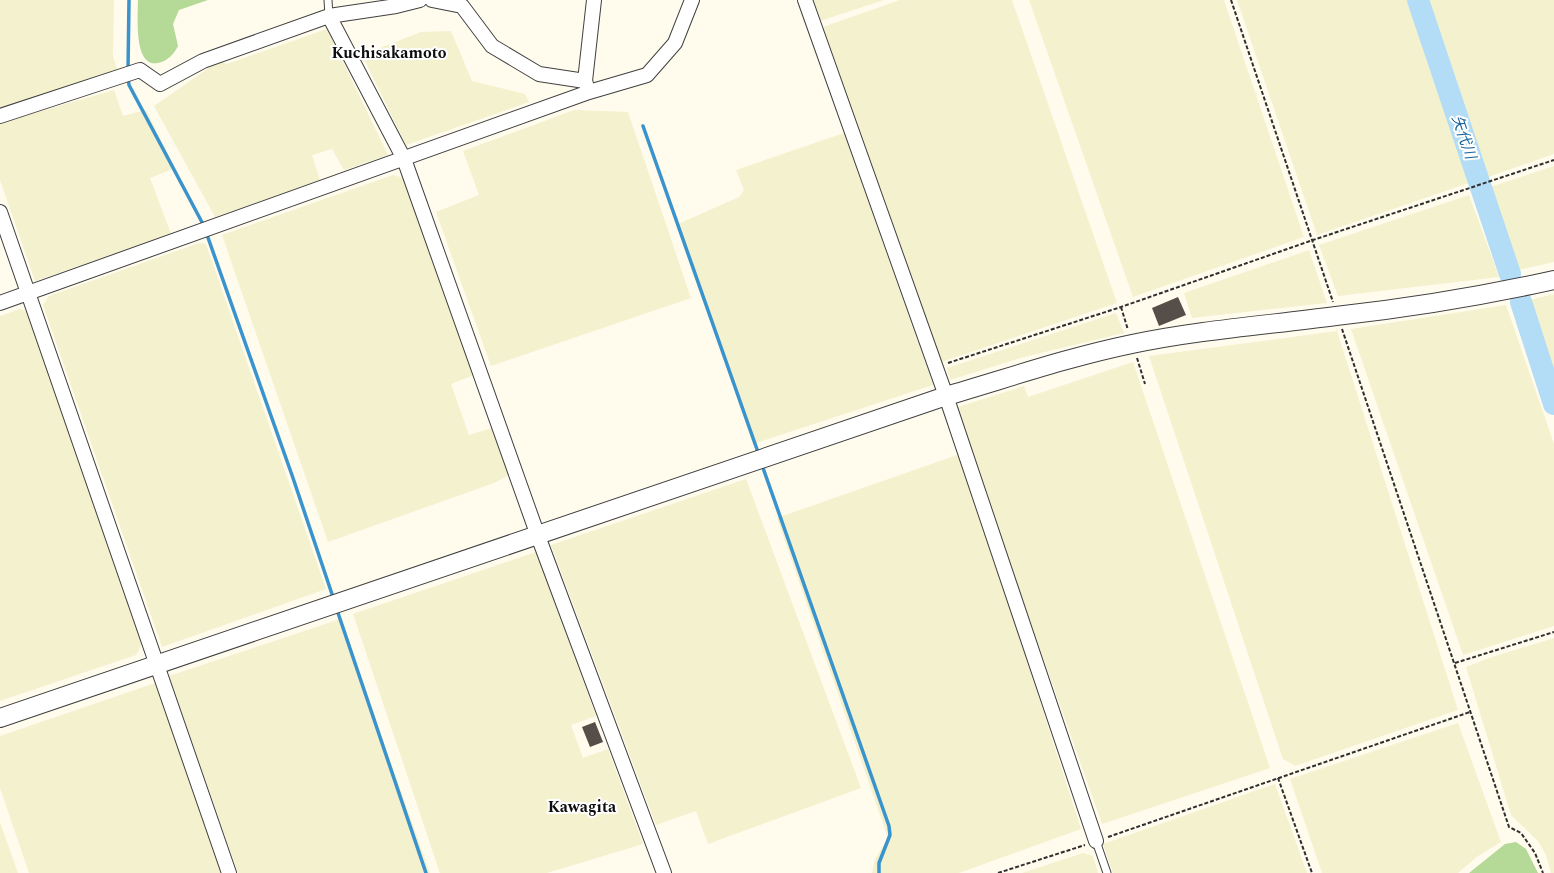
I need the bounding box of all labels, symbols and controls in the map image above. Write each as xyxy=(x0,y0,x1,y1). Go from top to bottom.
district label: Kuchisakamoto xyxy=(331,41,447,65)
water label: 矢代川 xyxy=(1445,112,1482,164)
district label: Kawagita xyxy=(548,795,617,819)

